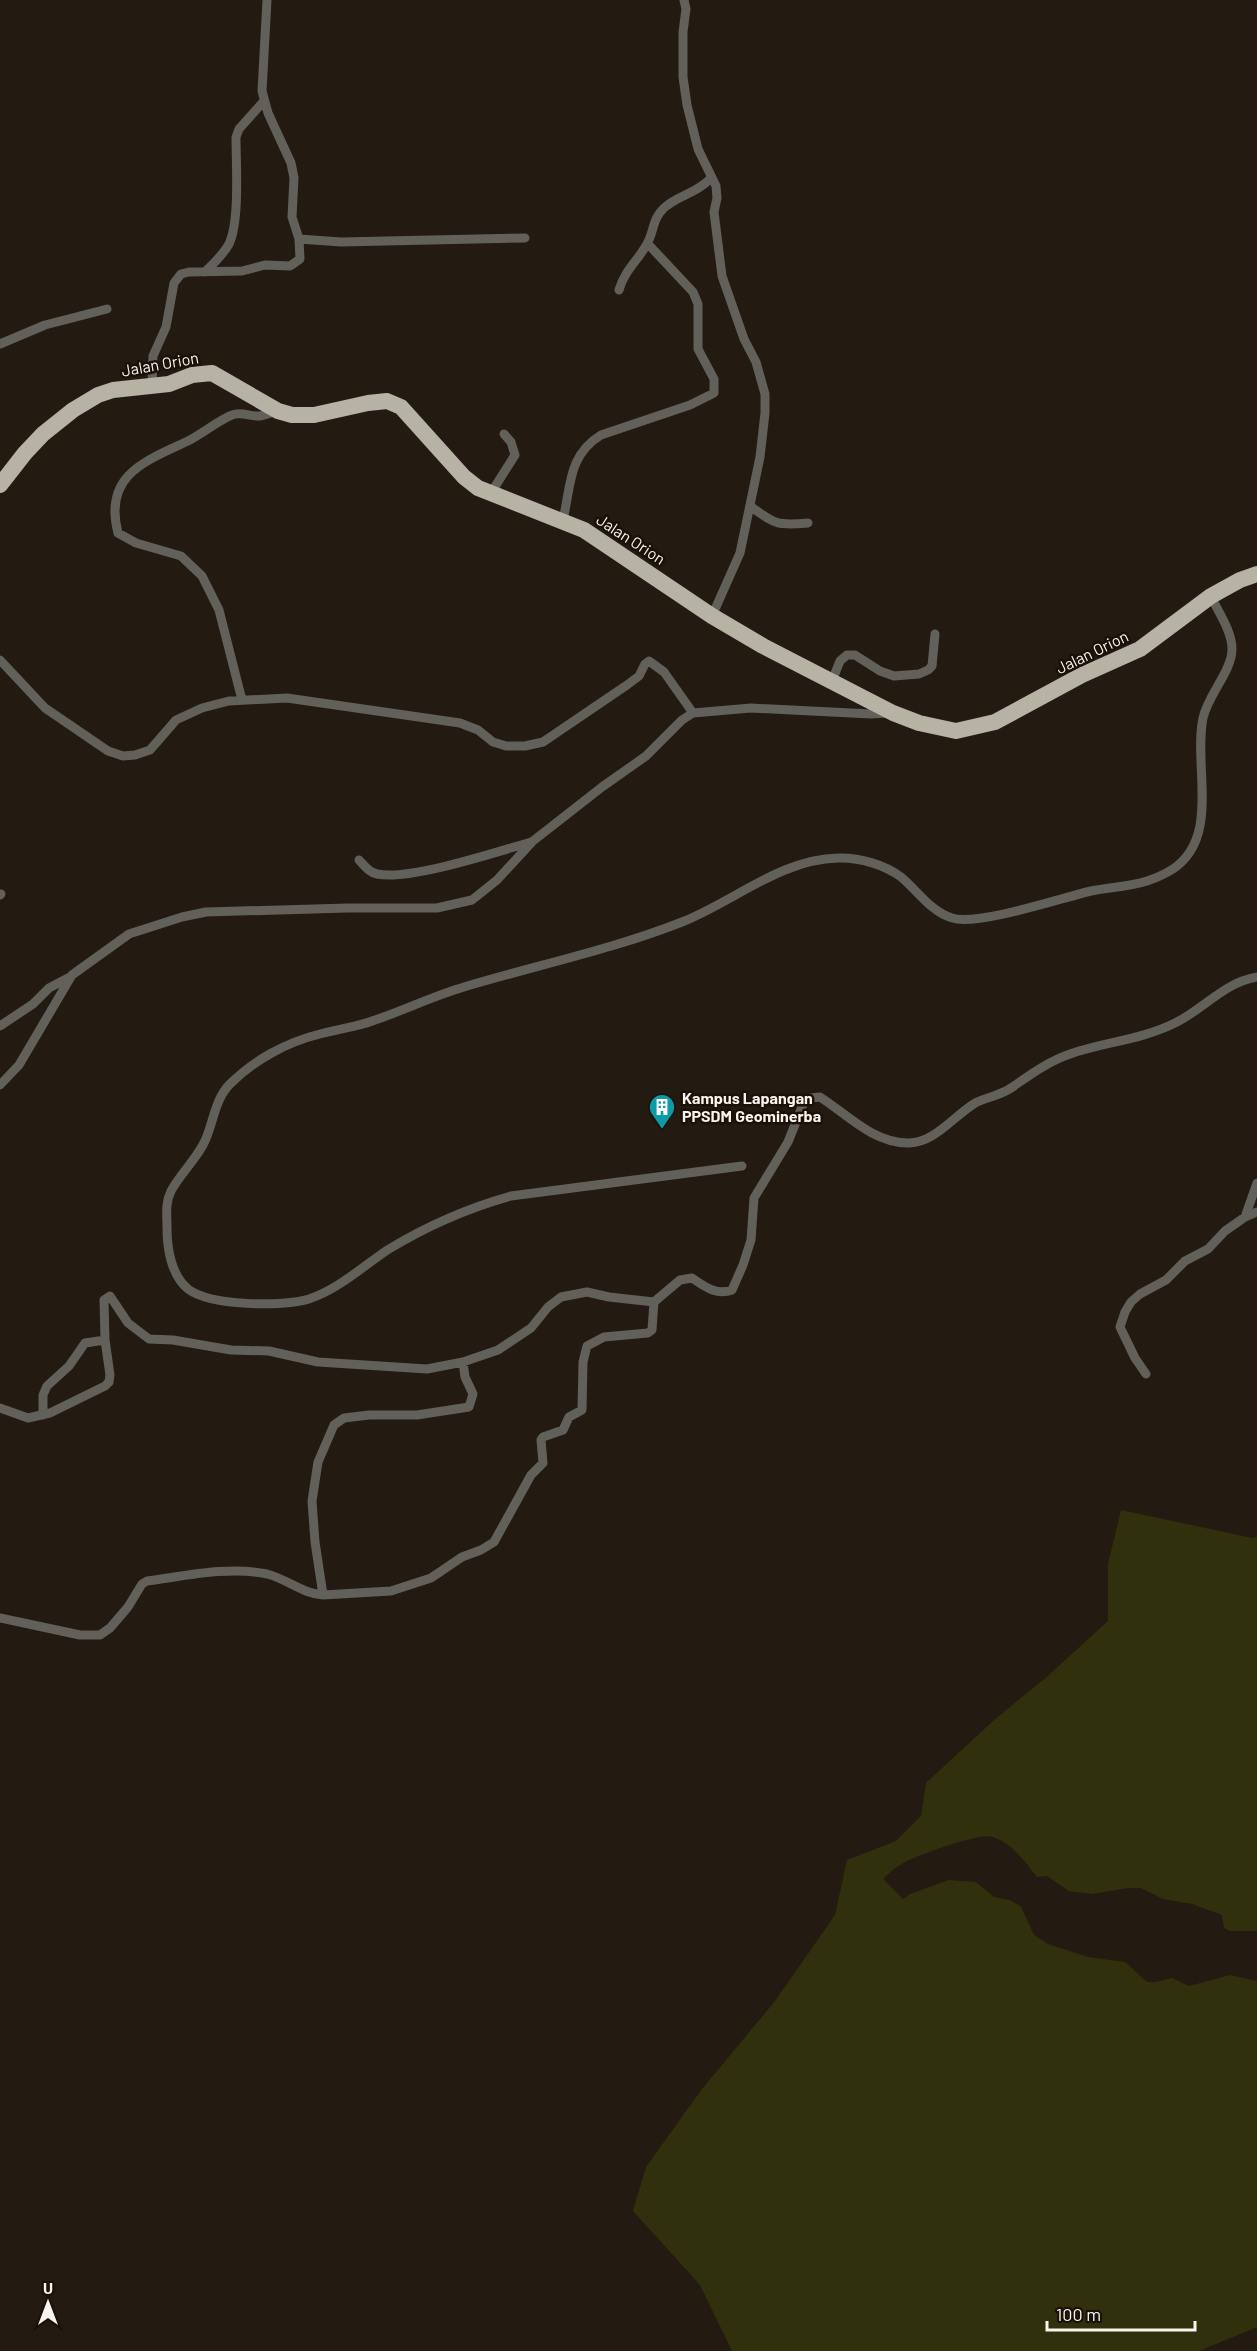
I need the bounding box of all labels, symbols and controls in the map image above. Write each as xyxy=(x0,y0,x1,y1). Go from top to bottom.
street label: Jalan Orion xyxy=(120,347,200,380)
street label: Jalan Orion xyxy=(593,509,669,568)
street label: Jalan Orion xyxy=(1052,626,1131,677)
place label: Kampus Lapangan PPSDM Geominerba xyxy=(682,1088,821,1125)
building icon: Kampus Lapangan PPSDM Geominerba xyxy=(647,1092,677,1130)
north arrow xyxy=(18,2273,78,2333)
text: U xyxy=(43,2278,53,2297)
scale bar xyxy=(1047,2294,1196,2332)
text: 100 m xyxy=(1056,2303,1101,2325)

